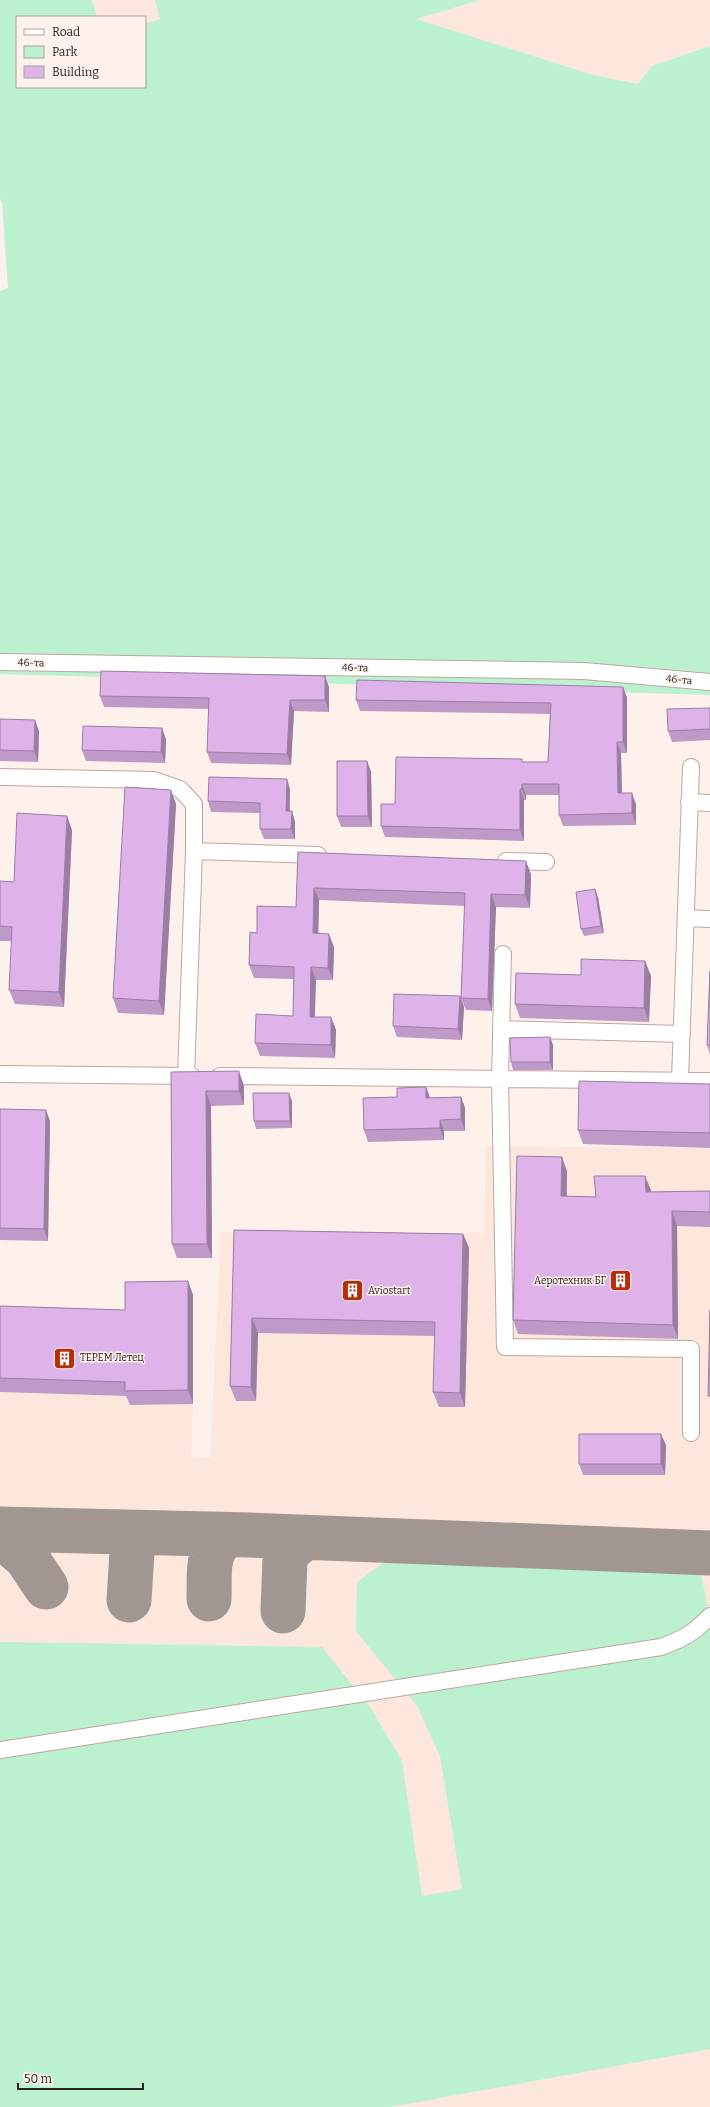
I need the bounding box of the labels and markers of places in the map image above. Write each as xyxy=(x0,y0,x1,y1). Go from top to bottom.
building icon: Аеротехник БГ xyxy=(608,1268,634,1294)
place label: Аеротехник БГ xyxy=(534,1275,606,1287)
building icon: Aviostart xyxy=(340,1278,366,1304)
place label: Aviostart xyxy=(368,1285,411,1297)
building icon: ТЕРЕМ Летец xyxy=(52,1345,78,1371)
place label: ТЕРЕМ Летец xyxy=(80,1352,144,1364)

